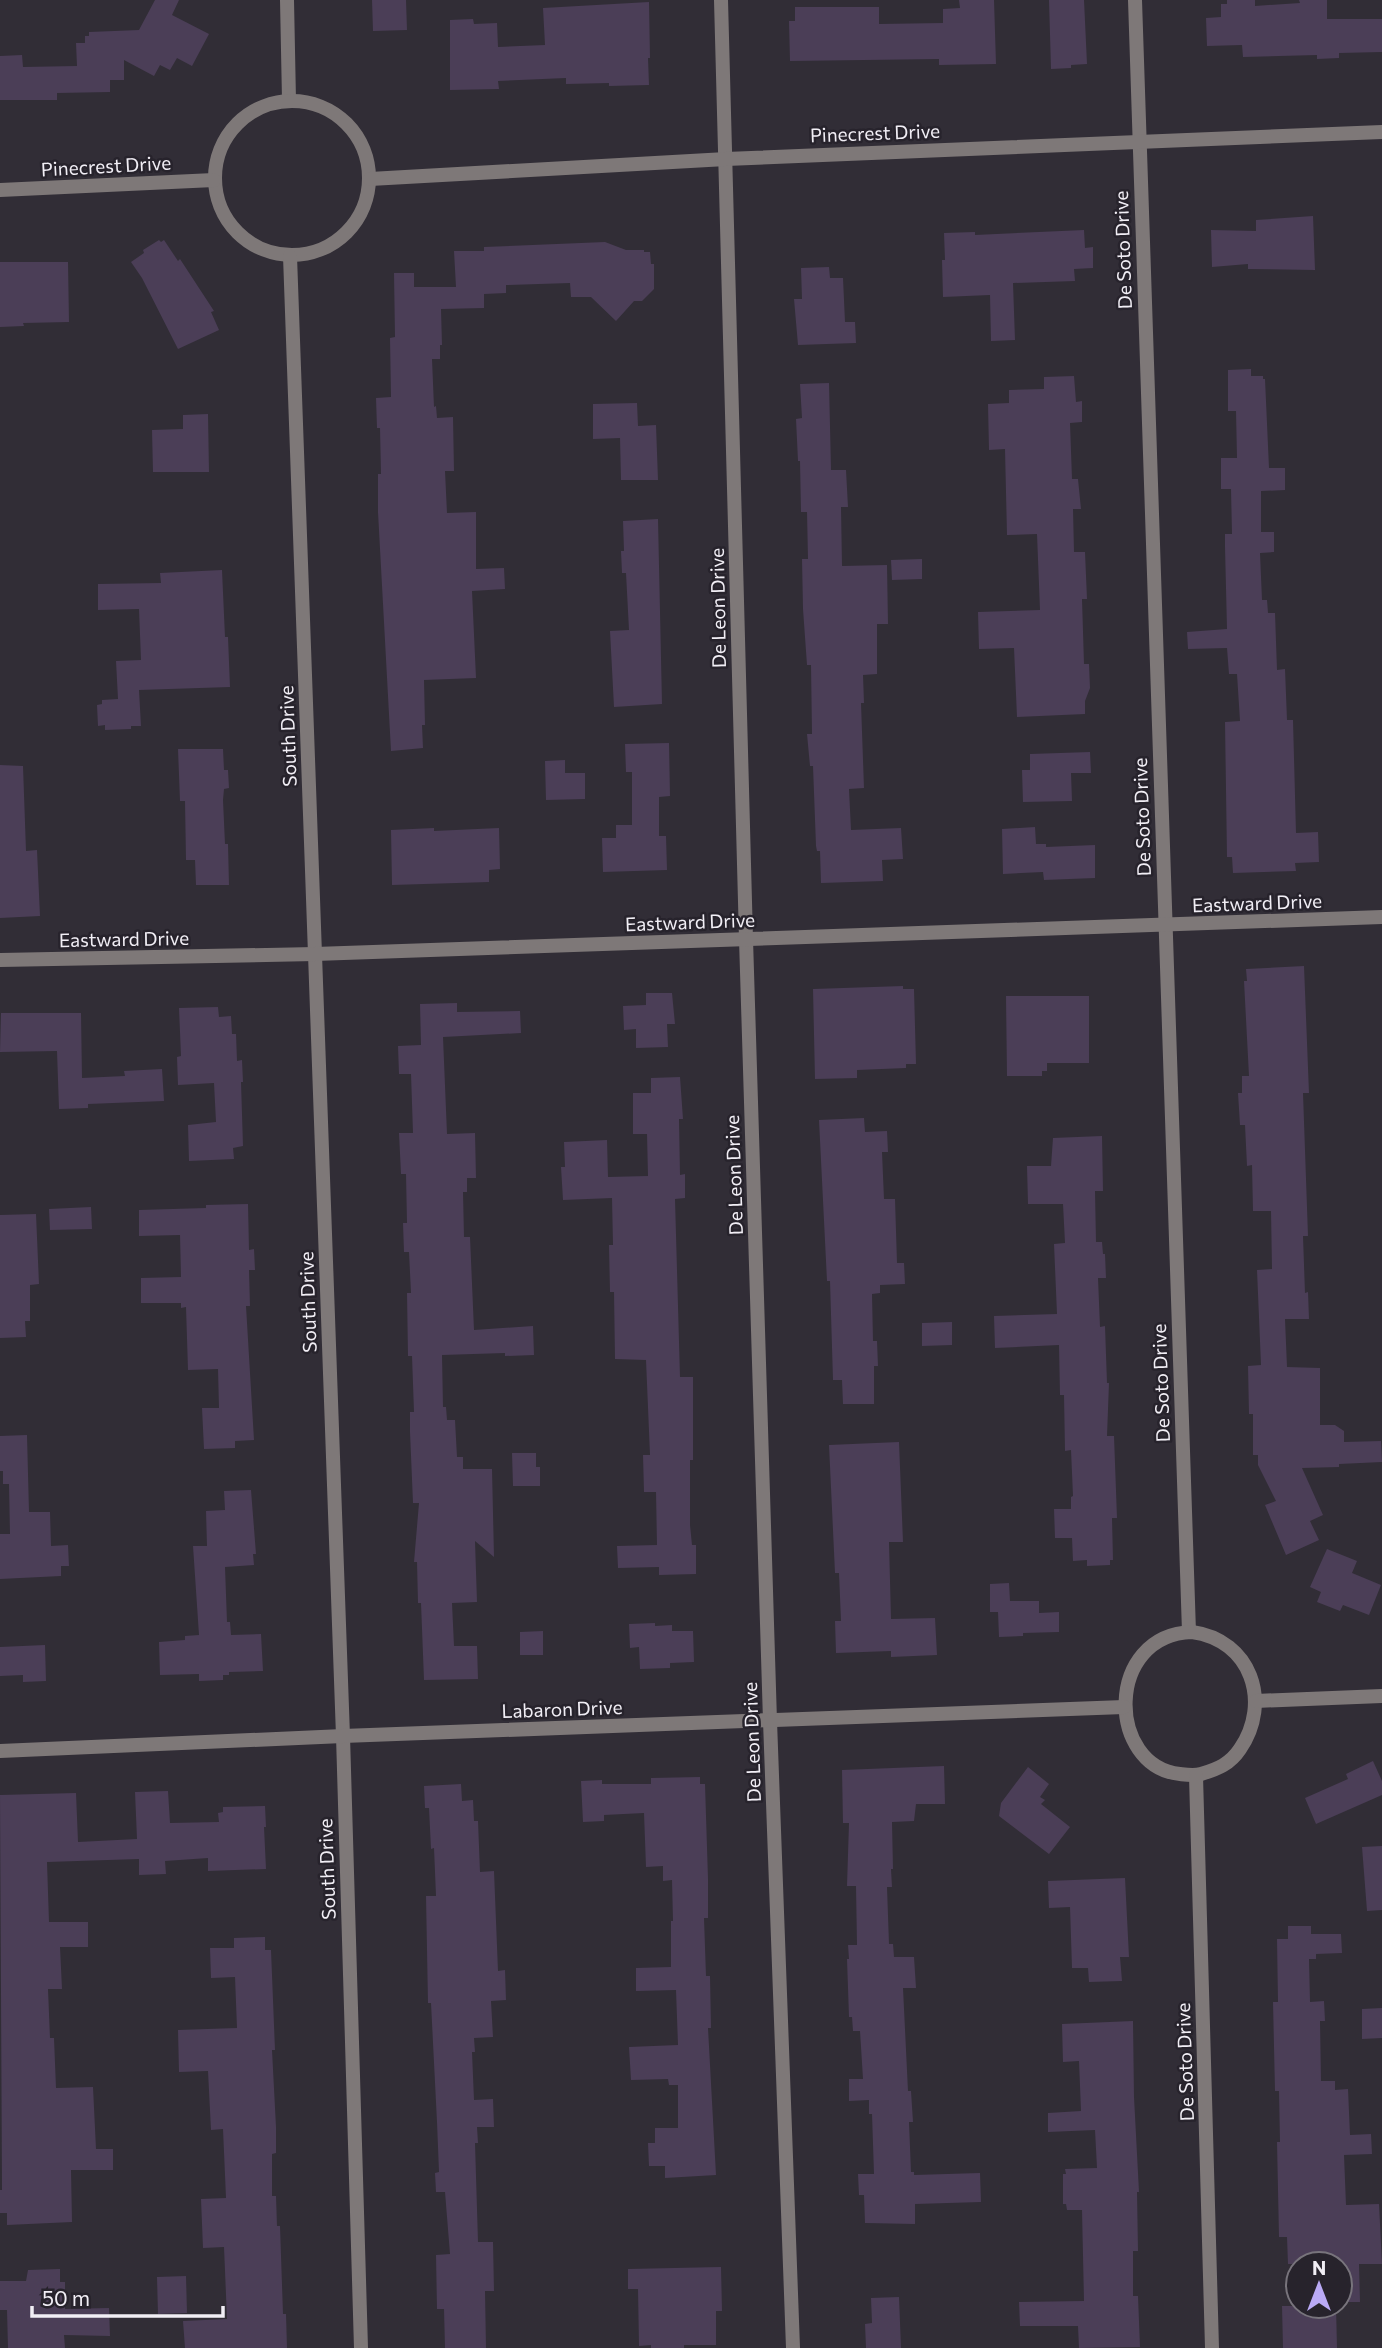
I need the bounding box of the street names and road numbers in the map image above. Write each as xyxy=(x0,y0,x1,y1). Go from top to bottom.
street label: Pinecrest Drive xyxy=(809,119,941,146)
street label: Pinecrest Drive xyxy=(40,151,172,180)
street label: De Soto Drive xyxy=(1109,190,1136,310)
street label: De Leon Drive xyxy=(705,548,730,668)
street label: South Drive xyxy=(274,685,301,787)
street label: De Soto Drive xyxy=(1128,757,1155,877)
street label: Eastward Drive xyxy=(1191,889,1323,916)
street label: Eastward Drive xyxy=(624,908,756,935)
street label: Eastward Drive xyxy=(59,926,189,951)
street label: De Leon Drive xyxy=(720,1114,747,1236)
street label: South Drive xyxy=(294,1251,321,1353)
street label: De Soto Drive xyxy=(1147,1323,1174,1443)
street label: De Leon Drive xyxy=(738,1681,765,1803)
street label: Labaron Drive xyxy=(501,1695,623,1722)
street label: South Drive xyxy=(313,1818,340,1920)
street label: De Soto Drive xyxy=(1171,2002,1198,2122)

